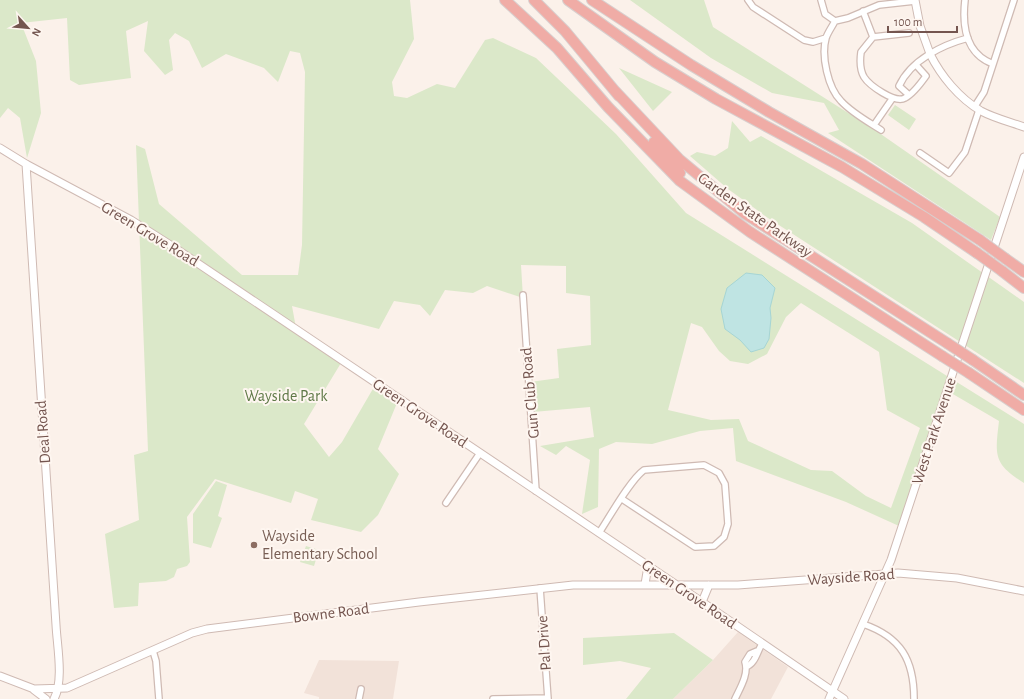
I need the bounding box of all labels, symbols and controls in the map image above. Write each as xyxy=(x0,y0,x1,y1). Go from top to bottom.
north arrow xyxy=(8,8,48,48)
scale bar xyxy=(888,8,957,34)
text: 100 m xyxy=(894,16,922,28)
text: N xyxy=(30,26,43,38)
street label: Garden State Parkway xyxy=(694,170,815,261)
street label: Green Grove Road xyxy=(99,199,201,269)
street label: Gun Club Road xyxy=(518,347,542,439)
street label: Green Grove Road xyxy=(370,375,470,451)
street label: West Park Avenue xyxy=(909,375,959,487)
park label: Wayside Park xyxy=(244,388,328,405)
street label: Deal Road xyxy=(33,400,53,464)
place label: Wayside Elementary School xyxy=(262,528,378,563)
marker: Wayside Elementary School xyxy=(249,540,259,550)
street label: Green Grove Road xyxy=(639,556,739,632)
street label: Wayside Road xyxy=(807,566,895,589)
street label: Bowne Road xyxy=(292,600,370,626)
street label: Pal Drive xyxy=(534,615,554,671)

